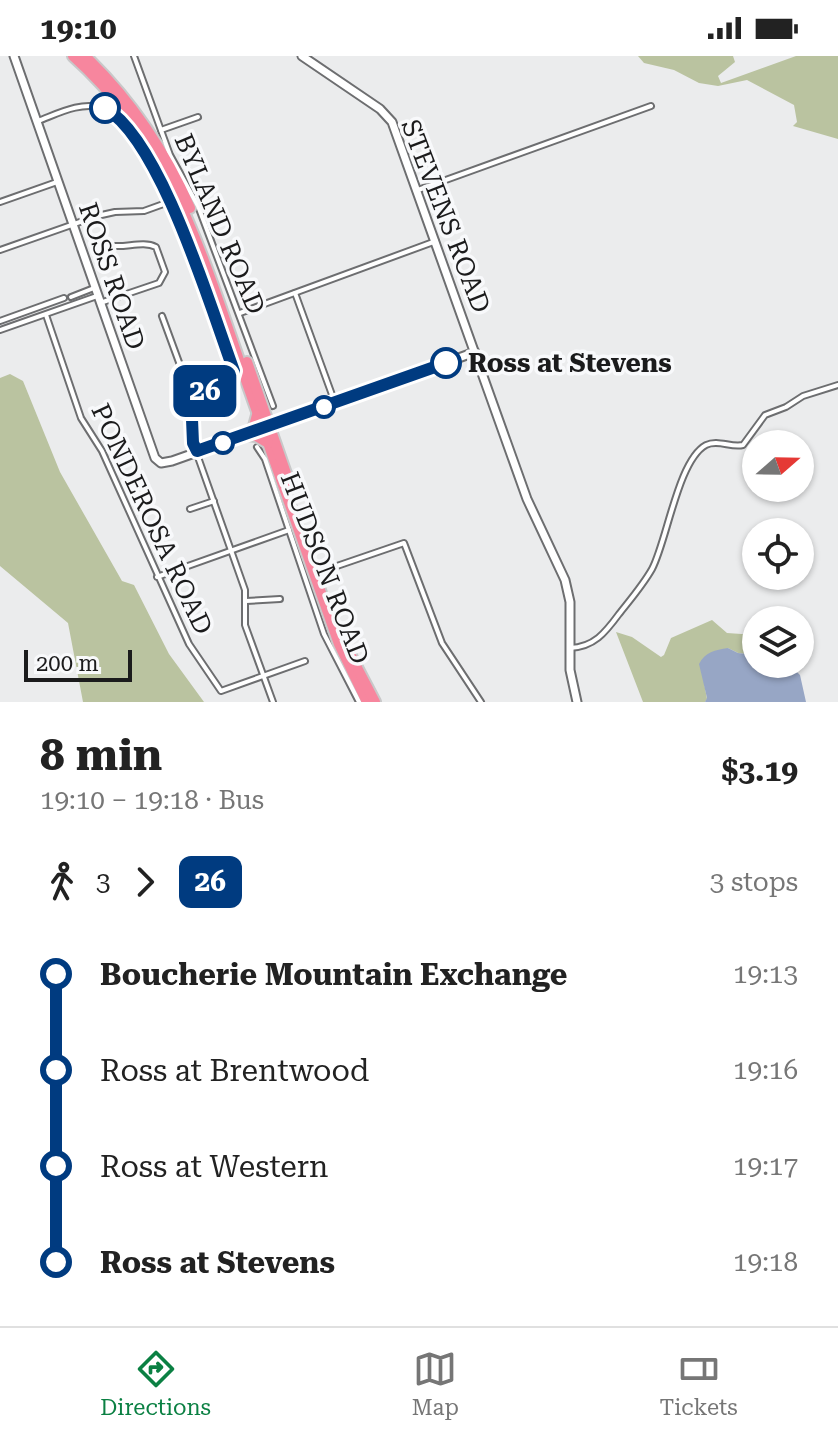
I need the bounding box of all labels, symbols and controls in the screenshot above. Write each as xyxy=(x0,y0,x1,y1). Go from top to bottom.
text: 19:10 xyxy=(40,11,117,46)
unlabelled marker xyxy=(90,93,120,123)
street label: STEVENS ROAD xyxy=(395,115,497,317)
street label: BYLAND ROAD xyxy=(169,129,271,319)
street label: ROSS ROAD xyxy=(73,199,151,353)
marker: Ross at Stevens xyxy=(431,348,461,378)
place label: Ross at Stevens xyxy=(468,348,672,378)
line badge: 26 xyxy=(169,365,241,417)
text: 26 xyxy=(189,374,221,407)
unlabelled marker xyxy=(313,396,335,418)
street label: PONDEROSA ROAD xyxy=(85,399,219,639)
north arrow xyxy=(742,430,814,502)
map controls xyxy=(742,430,814,678)
unlabelled marker xyxy=(212,432,234,454)
street label: HUDSON ROAD xyxy=(275,468,375,668)
button: locate xyxy=(742,518,814,590)
button: layers xyxy=(742,606,814,678)
scale bar xyxy=(24,646,132,682)
text: 200 m xyxy=(36,651,99,676)
text: 8 min xyxy=(40,729,162,781)
text: $3.19 xyxy=(721,753,798,788)
text: 19:10 – 19:18 · Bus xyxy=(40,785,264,815)
icon: walk xyxy=(40,860,84,904)
icon: forward xyxy=(123,860,167,904)
text: 26 xyxy=(195,865,226,898)
text: 3 xyxy=(96,867,111,897)
text: 3 stops xyxy=(710,867,798,897)
text: Boucherie Mountain Exchange xyxy=(100,957,567,992)
text: 19:13 xyxy=(733,959,798,989)
text: Ross at Brentwood xyxy=(100,1053,369,1088)
text: 19:16 xyxy=(733,1055,798,1085)
text: Ross at Western xyxy=(100,1149,328,1184)
text: 19:17 xyxy=(733,1151,798,1181)
text: Ross at Stevens xyxy=(100,1245,335,1280)
text: 19:18 xyxy=(733,1247,798,1277)
tab: Directions xyxy=(100,1347,211,1420)
tab: Map xyxy=(412,1347,459,1420)
tab: Tickets xyxy=(660,1347,738,1420)

